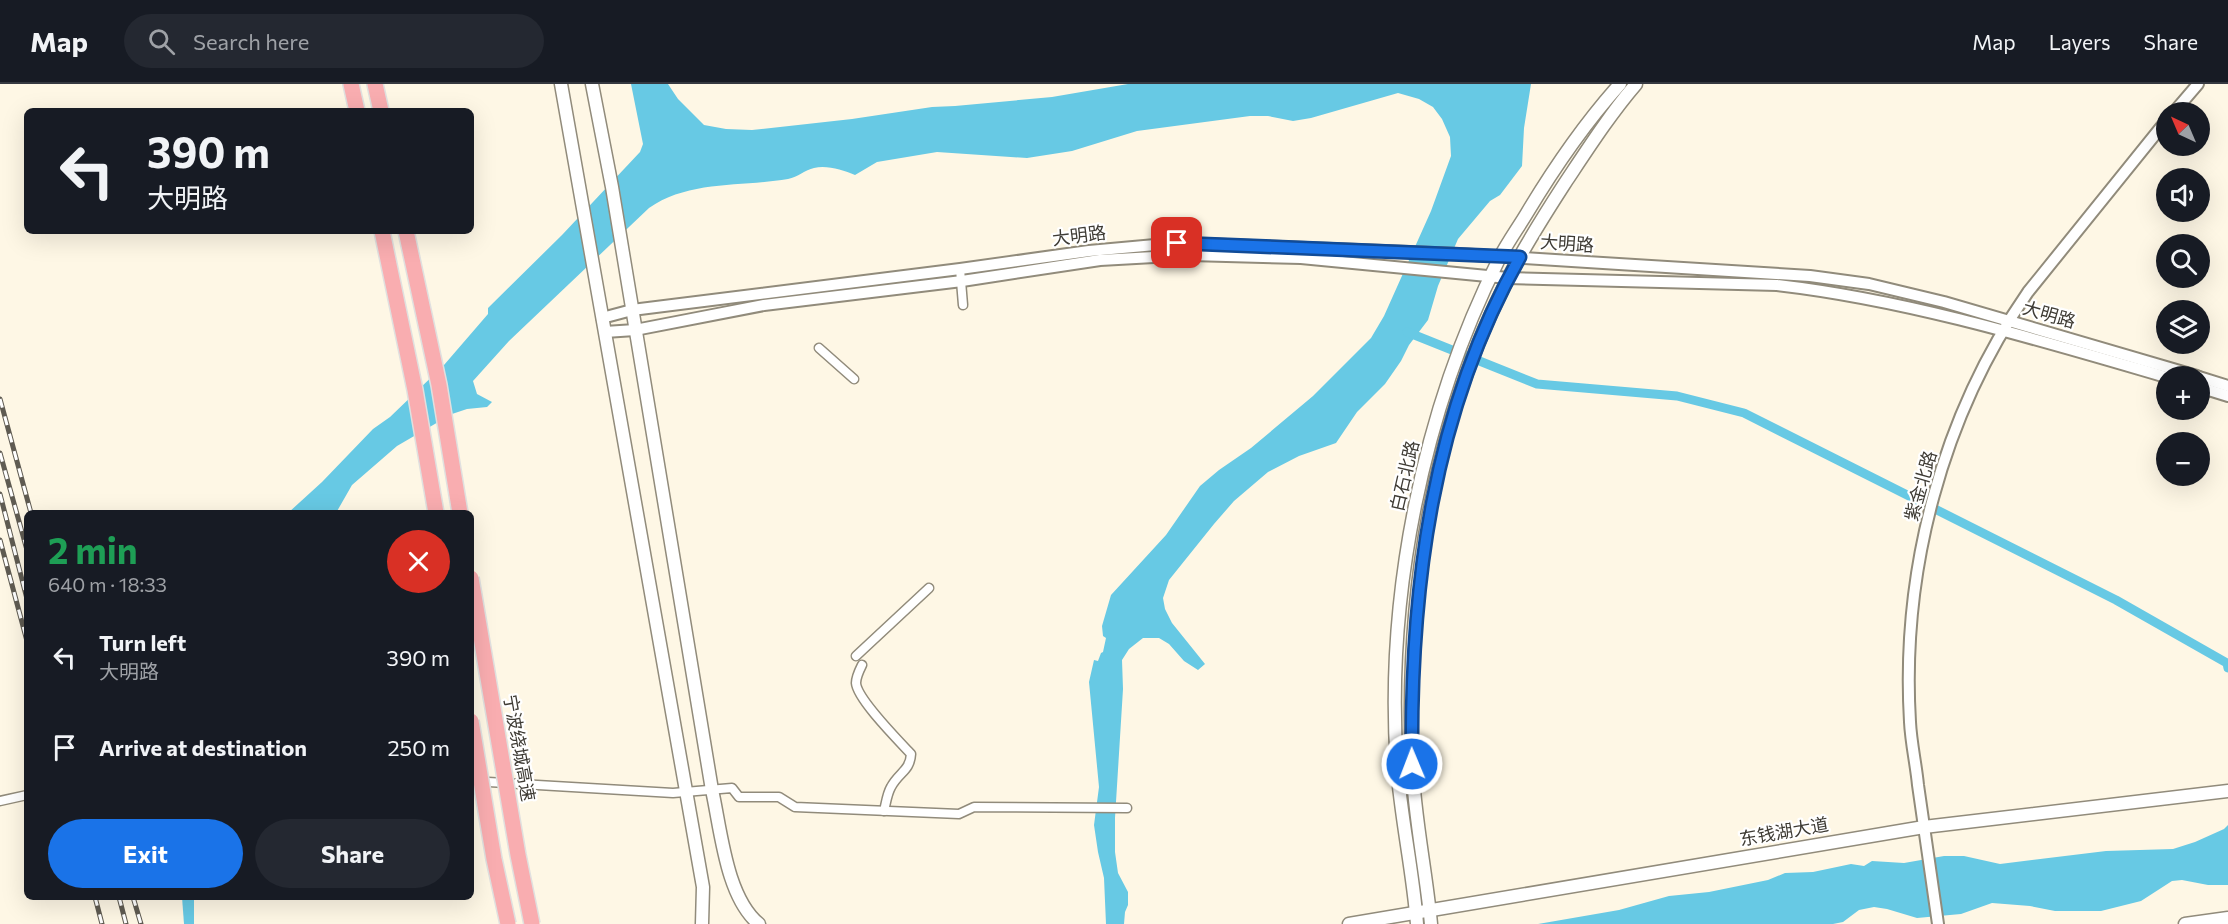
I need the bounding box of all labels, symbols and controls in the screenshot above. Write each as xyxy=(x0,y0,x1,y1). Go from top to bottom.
search box xyxy=(124,14,544,68)
text: Map xyxy=(30,24,88,58)
icon: search xyxy=(145,25,178,58)
text: Search here xyxy=(193,28,309,55)
text: Map xyxy=(1972,29,2016,54)
text: Layers xyxy=(2049,29,2111,54)
text: Share xyxy=(2144,29,2198,54)
north arrow xyxy=(2156,102,2210,156)
map controls xyxy=(2156,102,2210,486)
text: 390 m xyxy=(147,125,270,177)
icon: left xyxy=(48,132,126,210)
button: sound xyxy=(2156,168,2210,222)
text: 大明路 xyxy=(147,181,228,214)
pin xyxy=(1151,217,1202,268)
street label: 大明路 xyxy=(1051,221,1107,249)
icon: arrive xyxy=(1160,226,1193,259)
street label: 大明路 xyxy=(1539,230,1595,256)
button: search xyxy=(2156,234,2210,288)
street label: 大明路 xyxy=(2020,296,2078,332)
button: layers xyxy=(2156,300,2210,354)
button: + xyxy=(2156,366,2210,420)
button: − xyxy=(2156,432,2210,486)
street label: 白石北路 xyxy=(1385,438,1423,513)
street label: 紫金北路 xyxy=(1900,448,1941,523)
text: 2 min xyxy=(48,527,138,571)
button: close xyxy=(387,530,450,593)
text: 640 m · 18:33 xyxy=(48,572,167,596)
text: Turn left xyxy=(99,629,186,656)
icon: left xyxy=(48,641,81,674)
text: 390 m xyxy=(386,644,450,671)
text: 大明路 xyxy=(99,659,159,683)
street label: 宁波绕城高速 xyxy=(500,693,540,803)
icon: arrive xyxy=(48,731,81,764)
position arrow xyxy=(1380,732,1444,796)
text: Arrive at destination xyxy=(99,734,307,761)
text: 250 m xyxy=(387,734,450,761)
street label: 东钱湖大道 xyxy=(1738,812,1830,850)
button: Exit xyxy=(48,819,243,888)
button: Share xyxy=(255,819,450,888)

